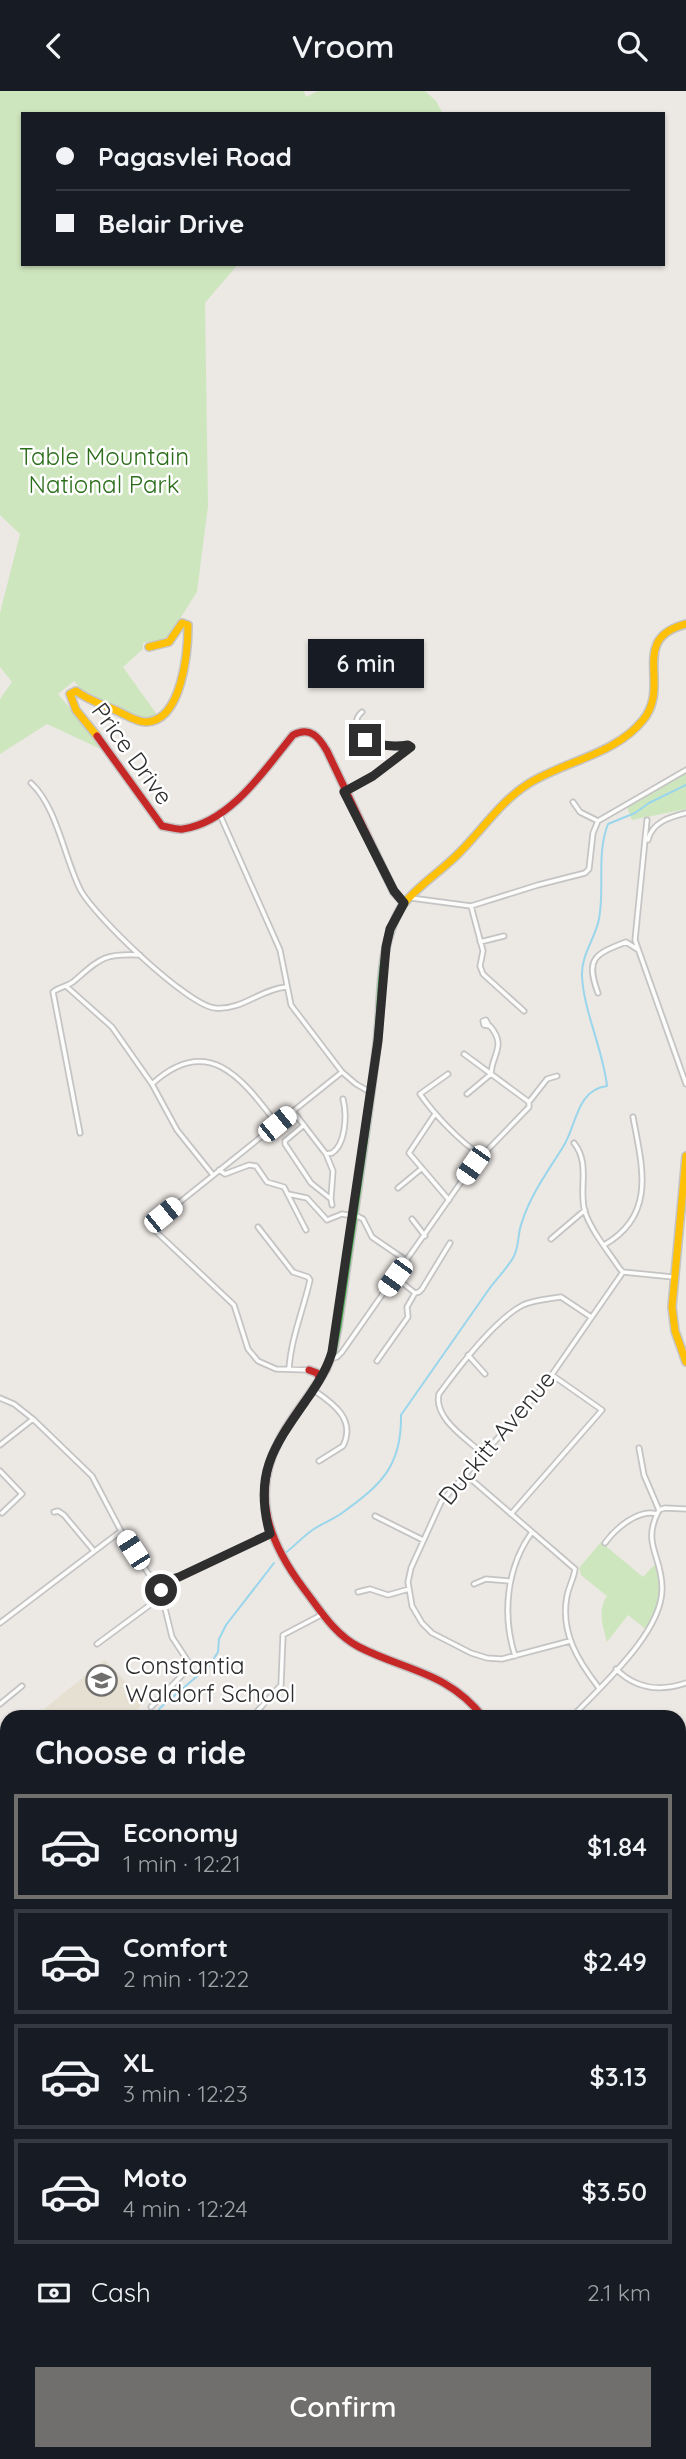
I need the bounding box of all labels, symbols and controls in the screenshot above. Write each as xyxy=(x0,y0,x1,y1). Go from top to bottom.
text: Vroom xyxy=(292,26,394,66)
icon: back xyxy=(35,27,73,65)
icon: search xyxy=(613,27,651,65)
text: Pagasvlei Road xyxy=(98,140,292,173)
text: Belair Drive xyxy=(98,207,244,240)
park label: Table Mountain National Park xyxy=(19,441,189,499)
callout: 6 min xyxy=(307,639,423,687)
text: 6 min xyxy=(337,649,395,678)
street label: Price Drive xyxy=(86,696,180,810)
route end xyxy=(349,724,381,756)
car xyxy=(255,1103,300,1145)
car xyxy=(453,1142,494,1188)
car xyxy=(141,1194,186,1236)
car xyxy=(375,1254,416,1300)
street label: Duckitt Avenue xyxy=(431,1364,561,1511)
car xyxy=(113,1527,154,1573)
route start xyxy=(145,1574,177,1606)
place label: Constantia Waldorf School xyxy=(125,1650,295,1708)
school or university icon: Constantia Waldorf School xyxy=(85,1663,119,1697)
text: Choose a ride xyxy=(35,1732,247,1772)
icon: car xyxy=(39,1815,102,1878)
text: Economy xyxy=(123,1816,238,1849)
text: $1.84 xyxy=(587,1830,647,1863)
text: 1 min · 12:21 xyxy=(123,1849,241,1878)
icon: car xyxy=(39,1930,102,1993)
text: Comfort xyxy=(123,1931,228,1964)
text: $2.49 xyxy=(583,1945,647,1978)
text: 2 min · 12:22 xyxy=(123,1964,249,1993)
icon: car xyxy=(39,2045,102,2108)
text: XL xyxy=(123,2046,155,2079)
text: $3.13 xyxy=(589,2060,647,2093)
text: 3 min · 12:23 xyxy=(123,2079,248,2108)
icon: car xyxy=(39,2160,102,2223)
text: Moto xyxy=(123,2161,187,2194)
text: $3.50 xyxy=(582,2175,647,2208)
text: 4 min · 12:24 xyxy=(123,2194,248,2223)
icon: cash xyxy=(35,2274,73,2312)
text: Cash xyxy=(91,2276,151,2309)
text: 2.1 km xyxy=(587,2278,651,2307)
button: Confirm xyxy=(35,2367,651,2447)

